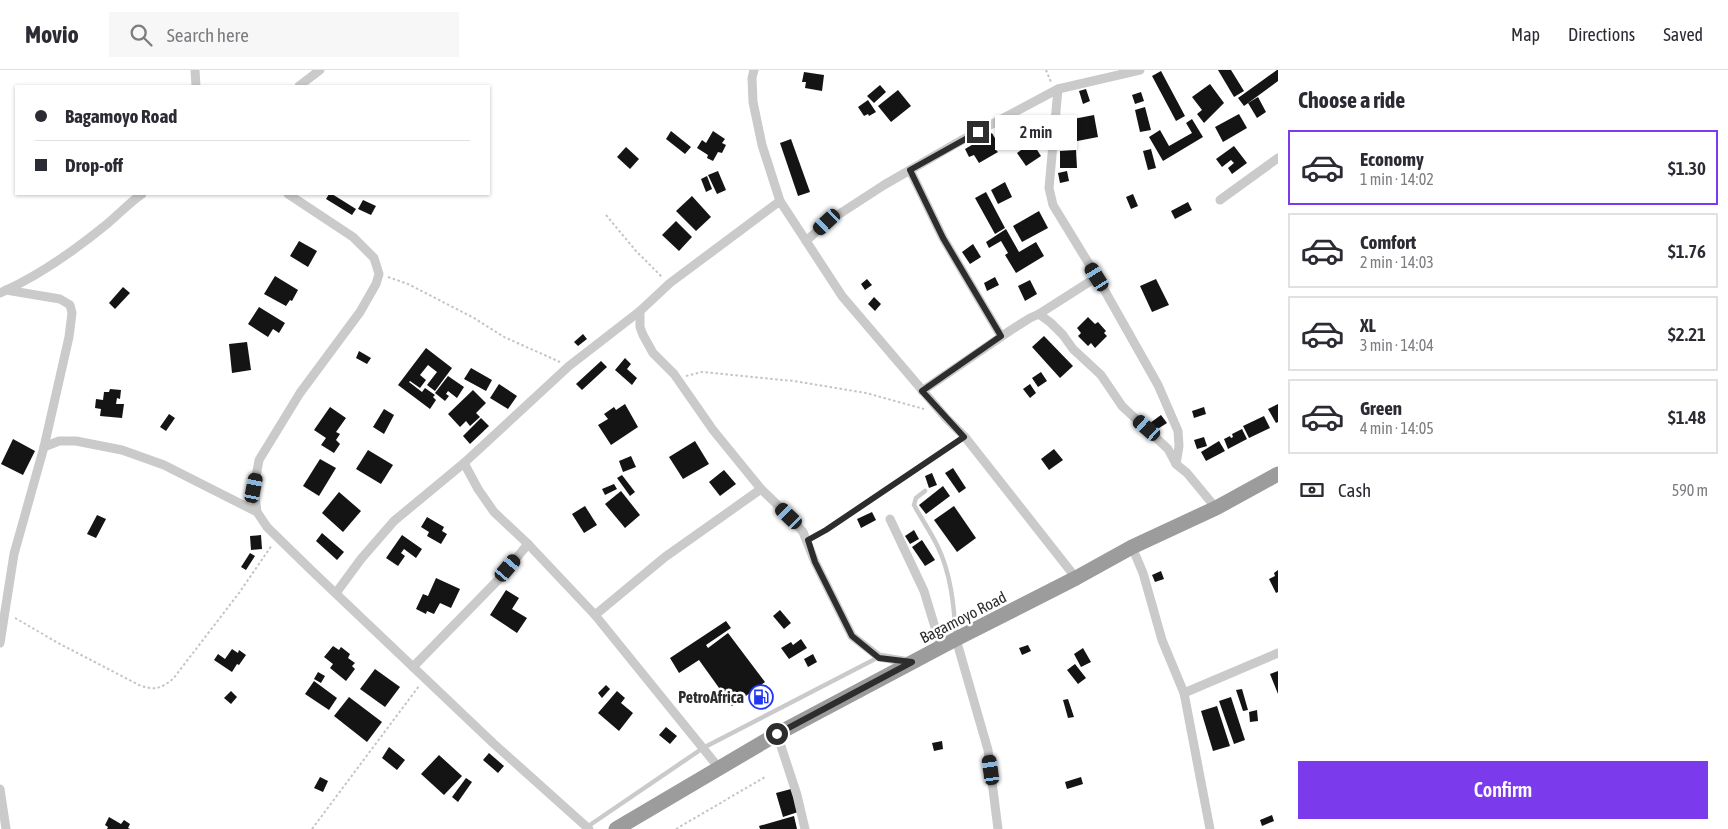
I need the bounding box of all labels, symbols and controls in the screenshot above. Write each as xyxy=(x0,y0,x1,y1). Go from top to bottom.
search box xyxy=(109,12,459,57)
text: Movio xyxy=(25,21,79,48)
icon: search xyxy=(127,21,155,49)
text: Search here xyxy=(167,24,249,46)
text: Map xyxy=(1511,24,1540,45)
text: Directions xyxy=(1568,24,1635,45)
text: Saved xyxy=(1663,24,1703,45)
text: Choose a ride xyxy=(1298,87,1405,113)
text: Bagamoyo Road xyxy=(65,105,177,127)
callout: 2 min xyxy=(996,114,1078,150)
route end xyxy=(967,121,989,143)
text: 2 min xyxy=(1020,123,1052,141)
icon: car xyxy=(1300,145,1345,190)
text: Economy xyxy=(1360,148,1424,170)
text: Drop-off xyxy=(65,154,123,176)
text: $1.30 xyxy=(1668,157,1706,179)
text: 1 min · 14:02 xyxy=(1360,170,1434,188)
car xyxy=(810,206,843,238)
icon: car xyxy=(1300,228,1345,273)
text: Comfort xyxy=(1360,231,1416,253)
text: $1.76 xyxy=(1668,240,1706,262)
text: 2 min · 14:03 xyxy=(1360,253,1434,271)
car xyxy=(1082,260,1111,294)
icon: car xyxy=(1300,311,1345,356)
text: XL xyxy=(1360,314,1376,336)
text: $2.21 xyxy=(1668,323,1706,345)
text: 3 min · 14:04 xyxy=(1360,336,1434,354)
icon: car xyxy=(1300,394,1345,439)
text: Green xyxy=(1360,397,1402,419)
text: $1.48 xyxy=(1668,406,1706,428)
car xyxy=(1130,412,1163,444)
text: 4 min · 14:05 xyxy=(1360,419,1434,437)
car xyxy=(243,472,264,504)
icon: cash xyxy=(1298,476,1326,504)
text: Cash xyxy=(1338,479,1371,501)
text: 590 m xyxy=(1672,481,1708,499)
car xyxy=(772,500,805,532)
car xyxy=(492,552,523,584)
street label: Bagamoyo Road xyxy=(917,588,1010,647)
fuel station icon: PetroAfrica xyxy=(748,684,774,710)
place label: PetroAfrica xyxy=(678,688,744,706)
route start xyxy=(766,723,788,745)
car xyxy=(981,754,1000,786)
button: Confirm xyxy=(1298,761,1708,819)

